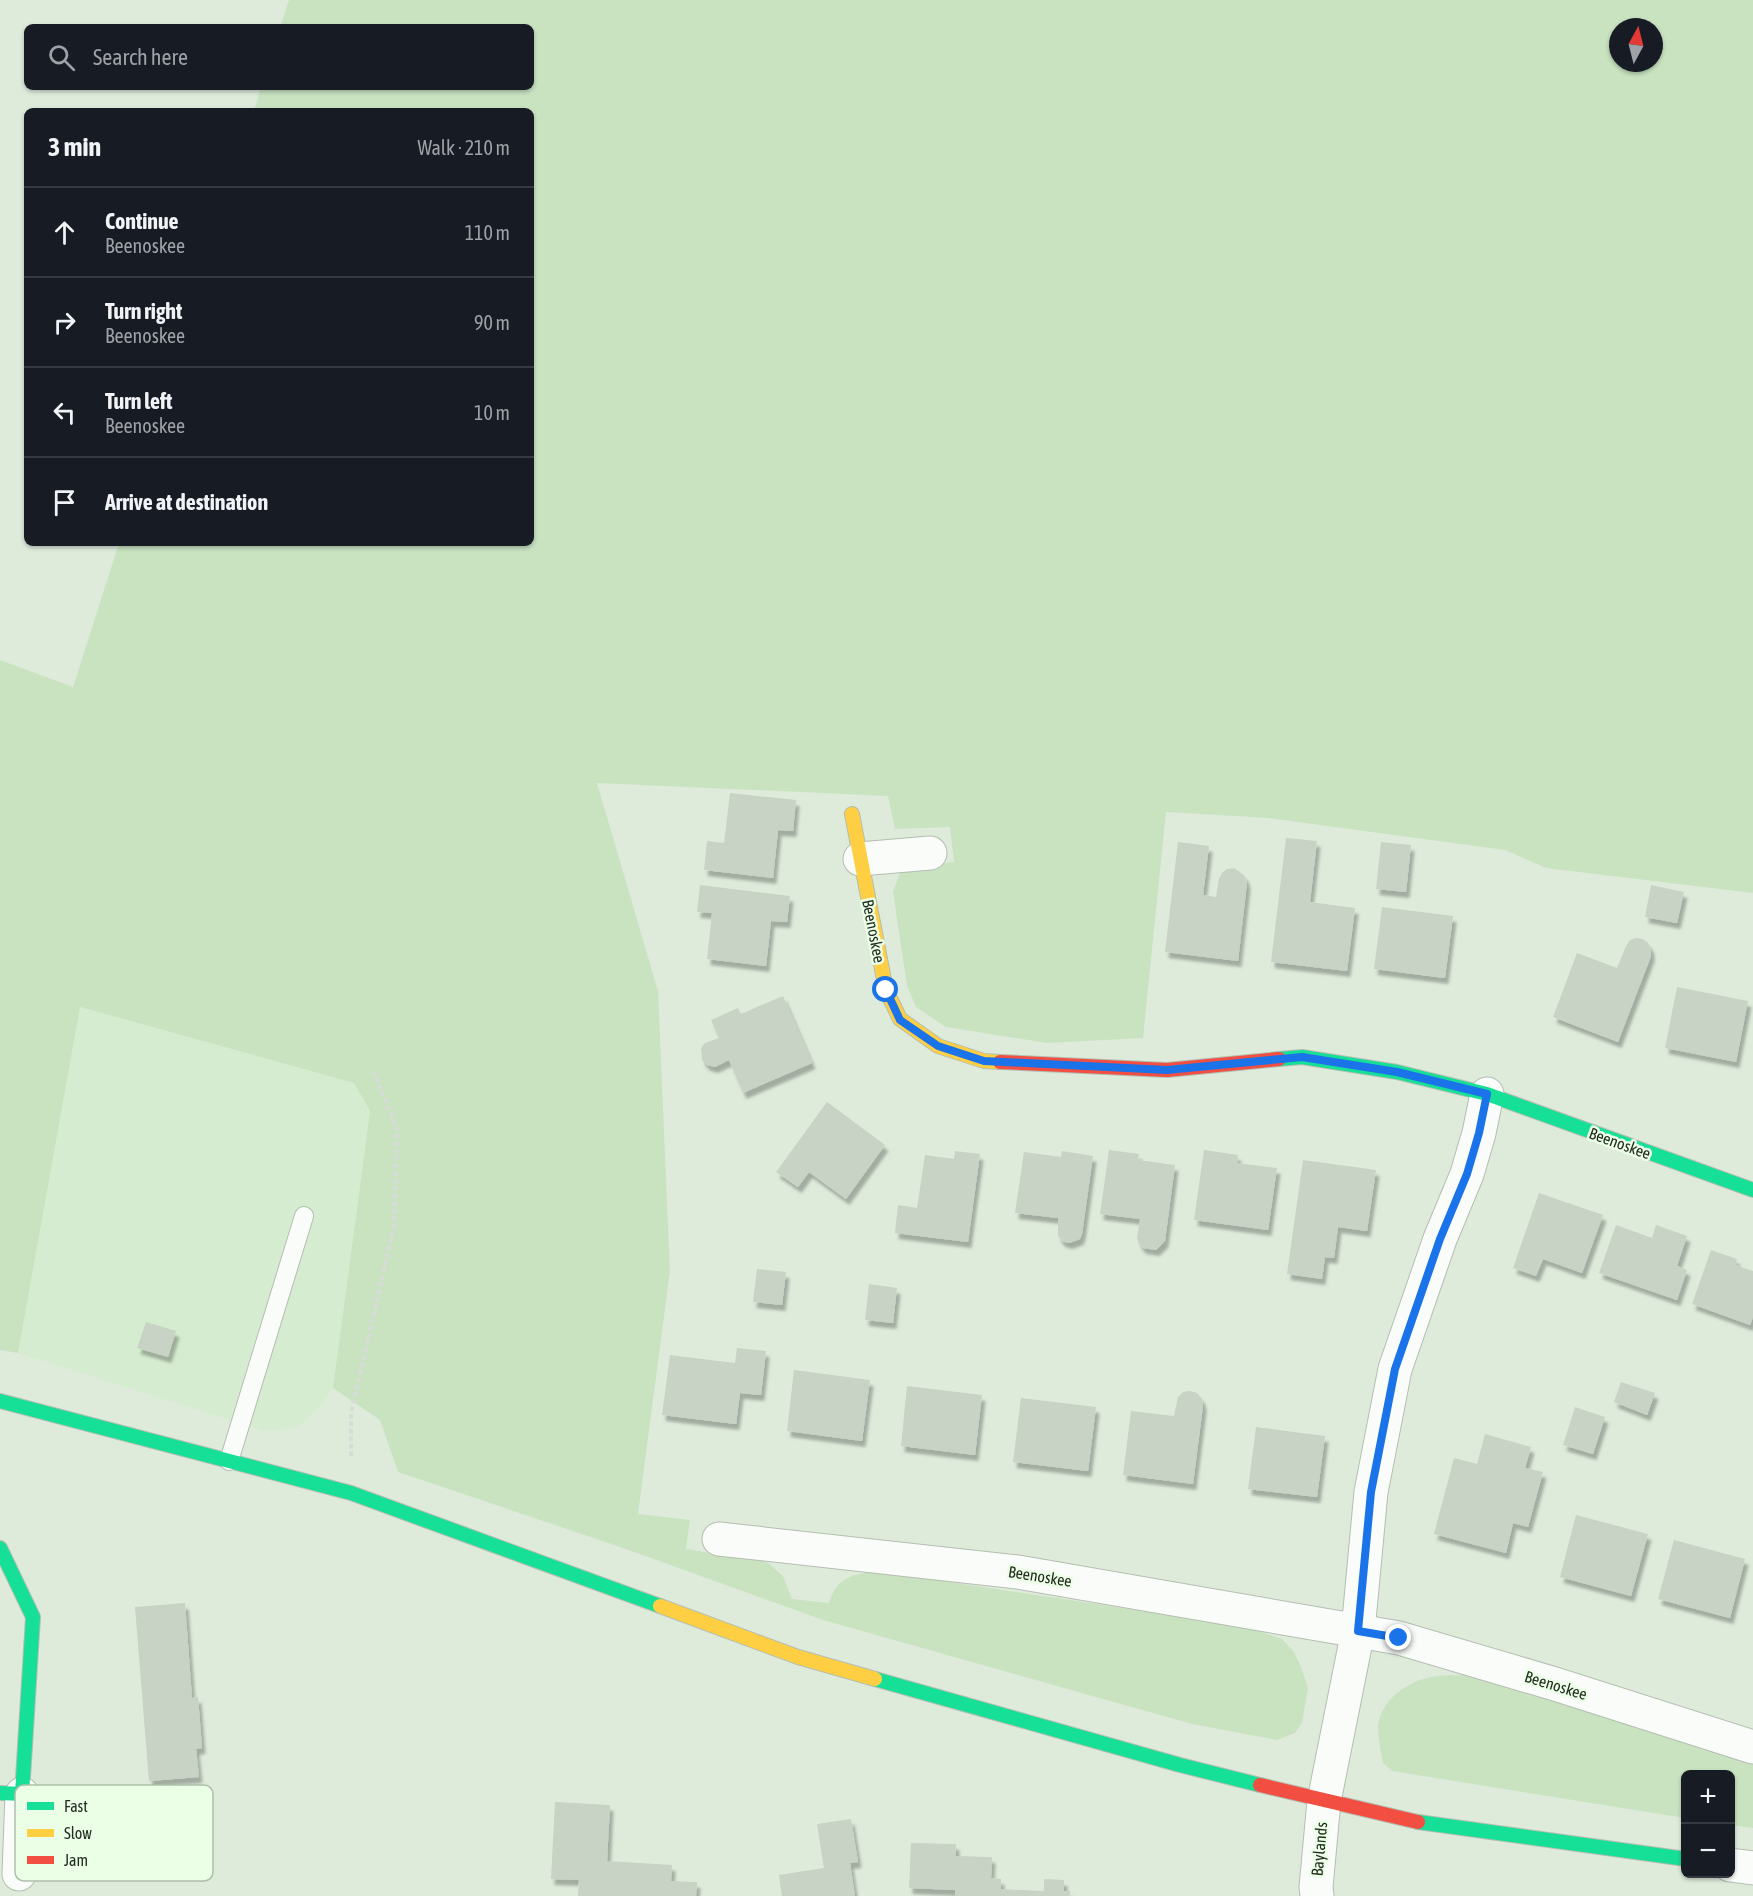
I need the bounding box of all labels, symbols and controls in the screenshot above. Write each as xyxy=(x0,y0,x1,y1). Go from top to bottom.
north arrow xyxy=(1609,18,1663,72)
search box xyxy=(24,24,534,90)
icon: search xyxy=(45,41,78,74)
text: Search here xyxy=(93,44,188,70)
text: 3 min xyxy=(48,132,101,162)
text: Walk · 210 m xyxy=(418,136,510,159)
text: Continue xyxy=(105,208,179,234)
icon: ahead xyxy=(48,216,81,249)
text: 110 m xyxy=(465,221,510,244)
text: Beenoskee xyxy=(105,234,185,257)
text: Turn right xyxy=(105,298,182,324)
icon: right xyxy=(48,306,81,339)
text: 90 m xyxy=(474,311,510,334)
text: Beenoskee xyxy=(105,324,185,347)
text: Turn left xyxy=(105,388,172,414)
icon: left xyxy=(48,396,81,429)
text: 10 m xyxy=(474,401,510,424)
text: Beenoskee xyxy=(105,414,185,437)
icon: arrive xyxy=(48,486,81,519)
text: Arrive at destination xyxy=(105,489,268,515)
street label: Beenoskee xyxy=(859,898,889,964)
route start xyxy=(872,976,898,1002)
street label: Beenoskee xyxy=(1587,1124,1653,1162)
street label: Beenoskee xyxy=(1007,1562,1073,1590)
route end xyxy=(1385,1624,1411,1650)
street label: Beenoskee xyxy=(1523,1667,1589,1703)
map controls xyxy=(1681,1770,1735,1878)
button: + xyxy=(1681,1770,1735,1824)
legend xyxy=(15,1785,213,1881)
text: Fast xyxy=(64,1797,88,1815)
street label: Baylands xyxy=(1308,1821,1331,1877)
text: Slow xyxy=(64,1824,92,1842)
button: − xyxy=(1681,1824,1735,1878)
text: Jam xyxy=(64,1851,88,1869)

